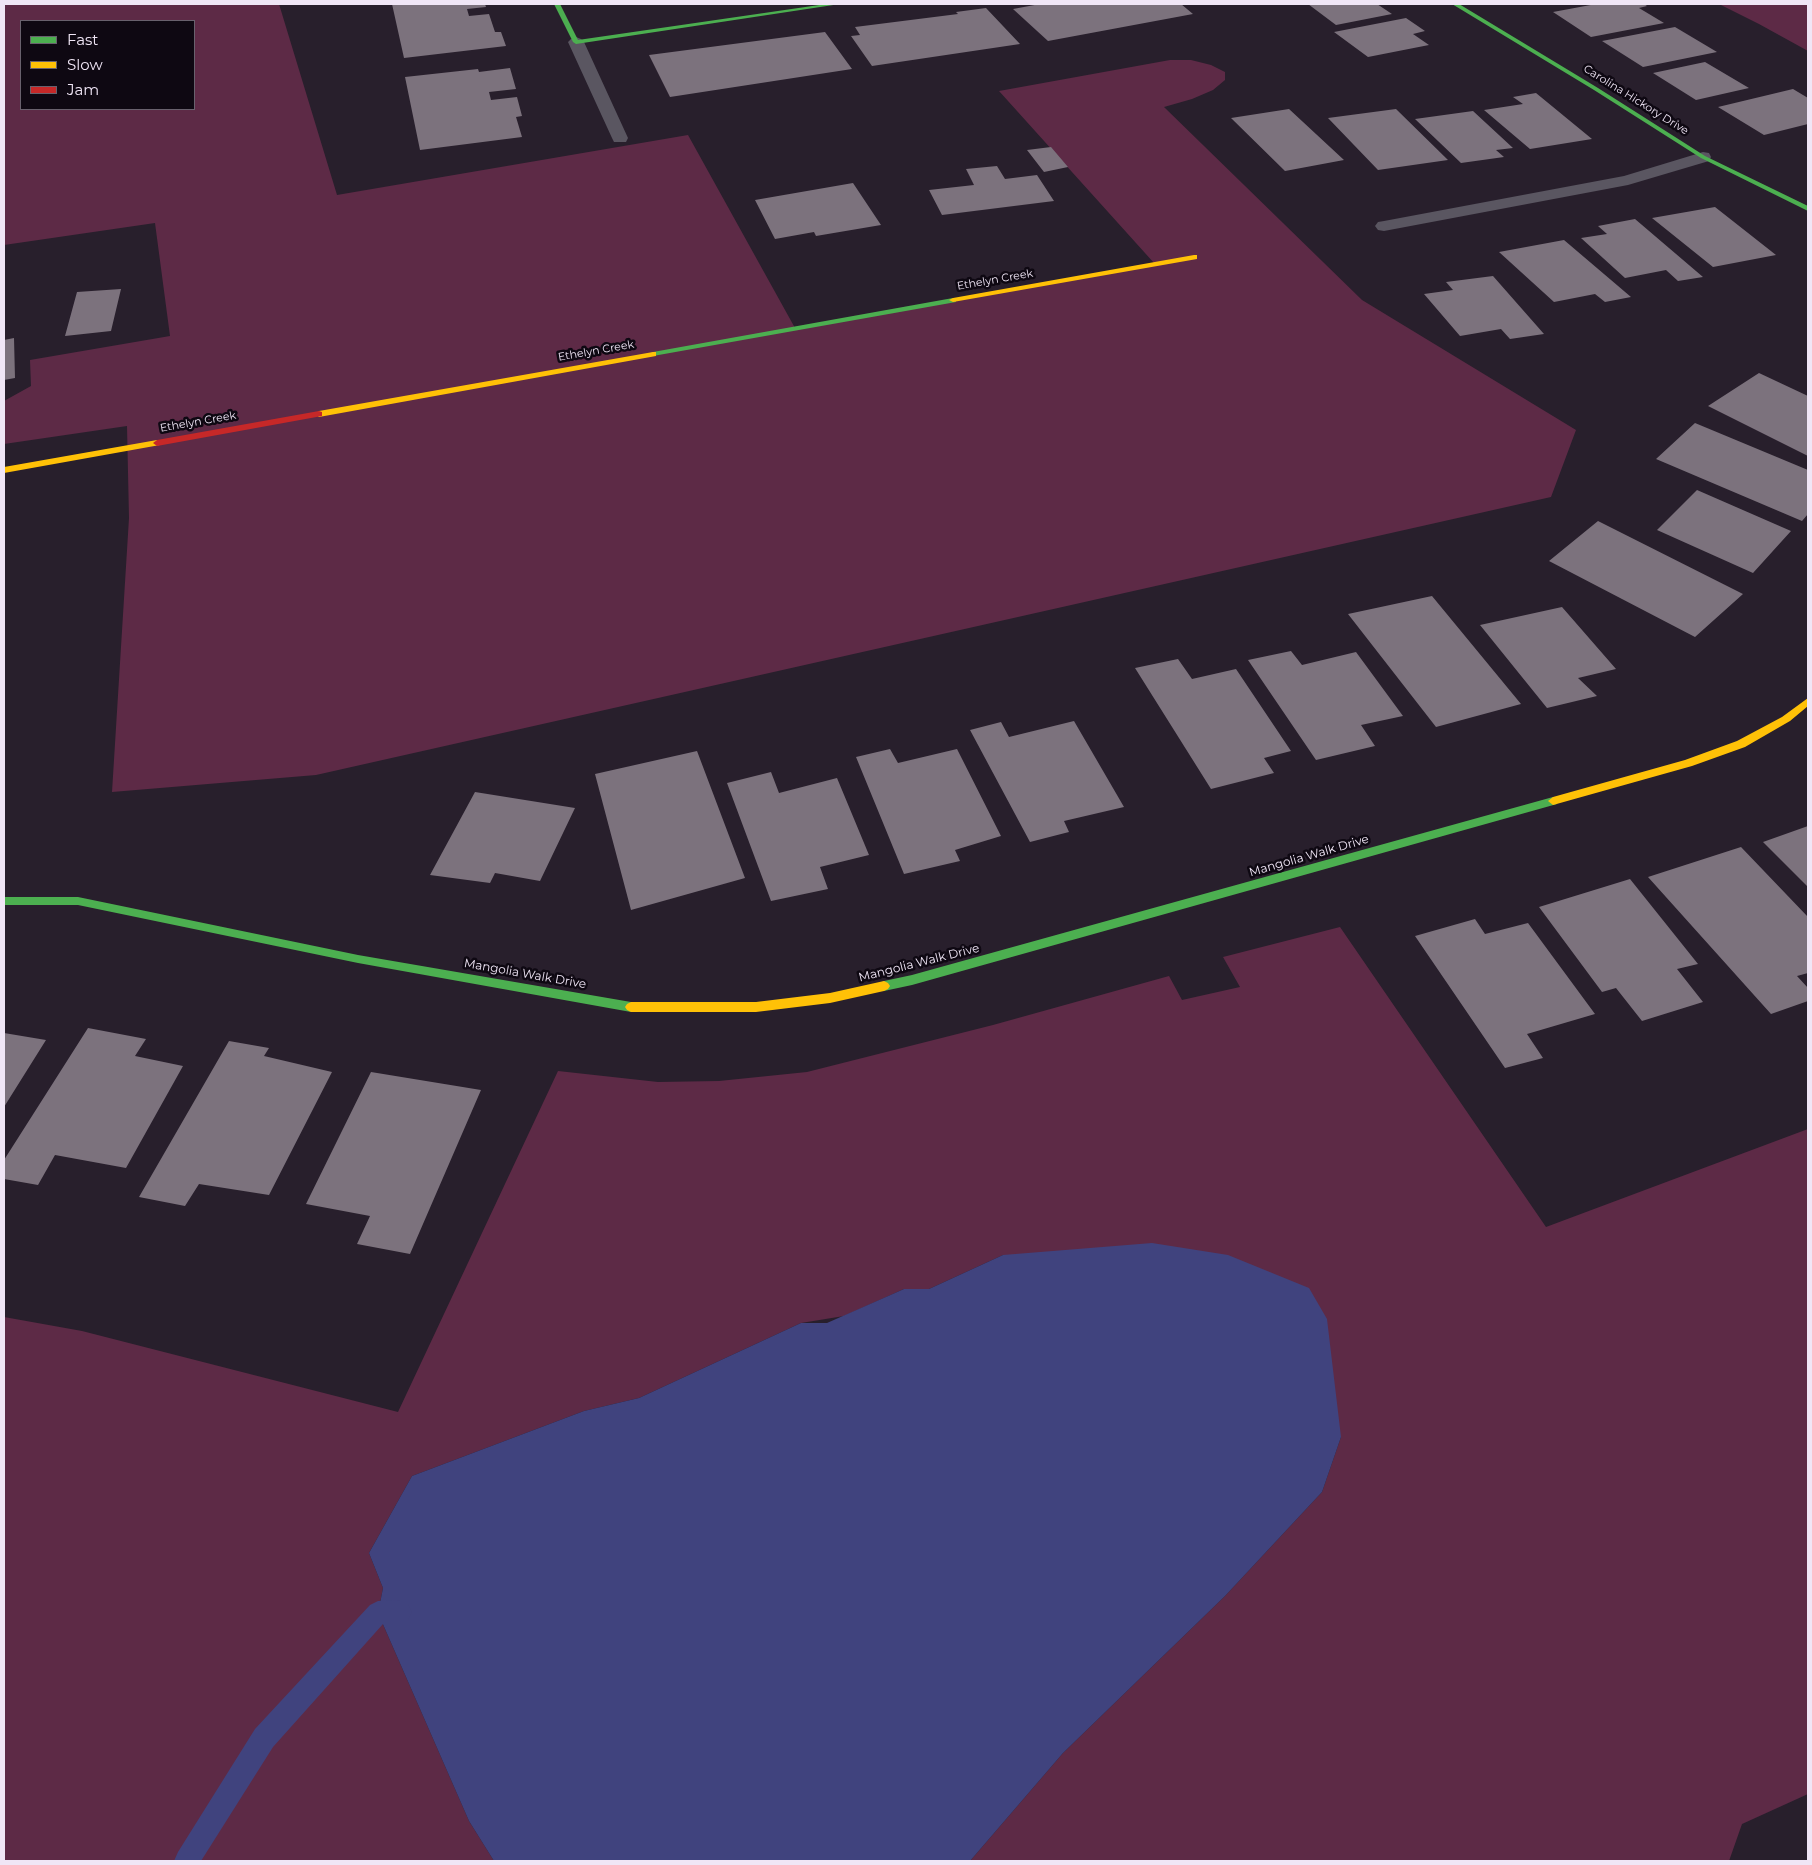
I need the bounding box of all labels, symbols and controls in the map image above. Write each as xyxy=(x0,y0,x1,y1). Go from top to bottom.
legend xyxy=(20,20,195,110)
text: Fast xyxy=(67,30,98,49)
text: Slow xyxy=(67,55,103,74)
street label: Carolina Hickory Drive xyxy=(1581,62,1691,138)
text: Jam xyxy=(67,80,99,99)
street label: Ethelyn Creek xyxy=(956,267,1034,293)
street label: Ethelyn Creek xyxy=(557,338,635,364)
street label: Ethelyn Creek xyxy=(159,409,237,435)
street label: Mangolia Walk Drive xyxy=(1248,832,1370,880)
street label: Mangolia Walk Drive xyxy=(857,941,981,985)
street label: Mangolia Walk Drive xyxy=(463,956,587,992)

